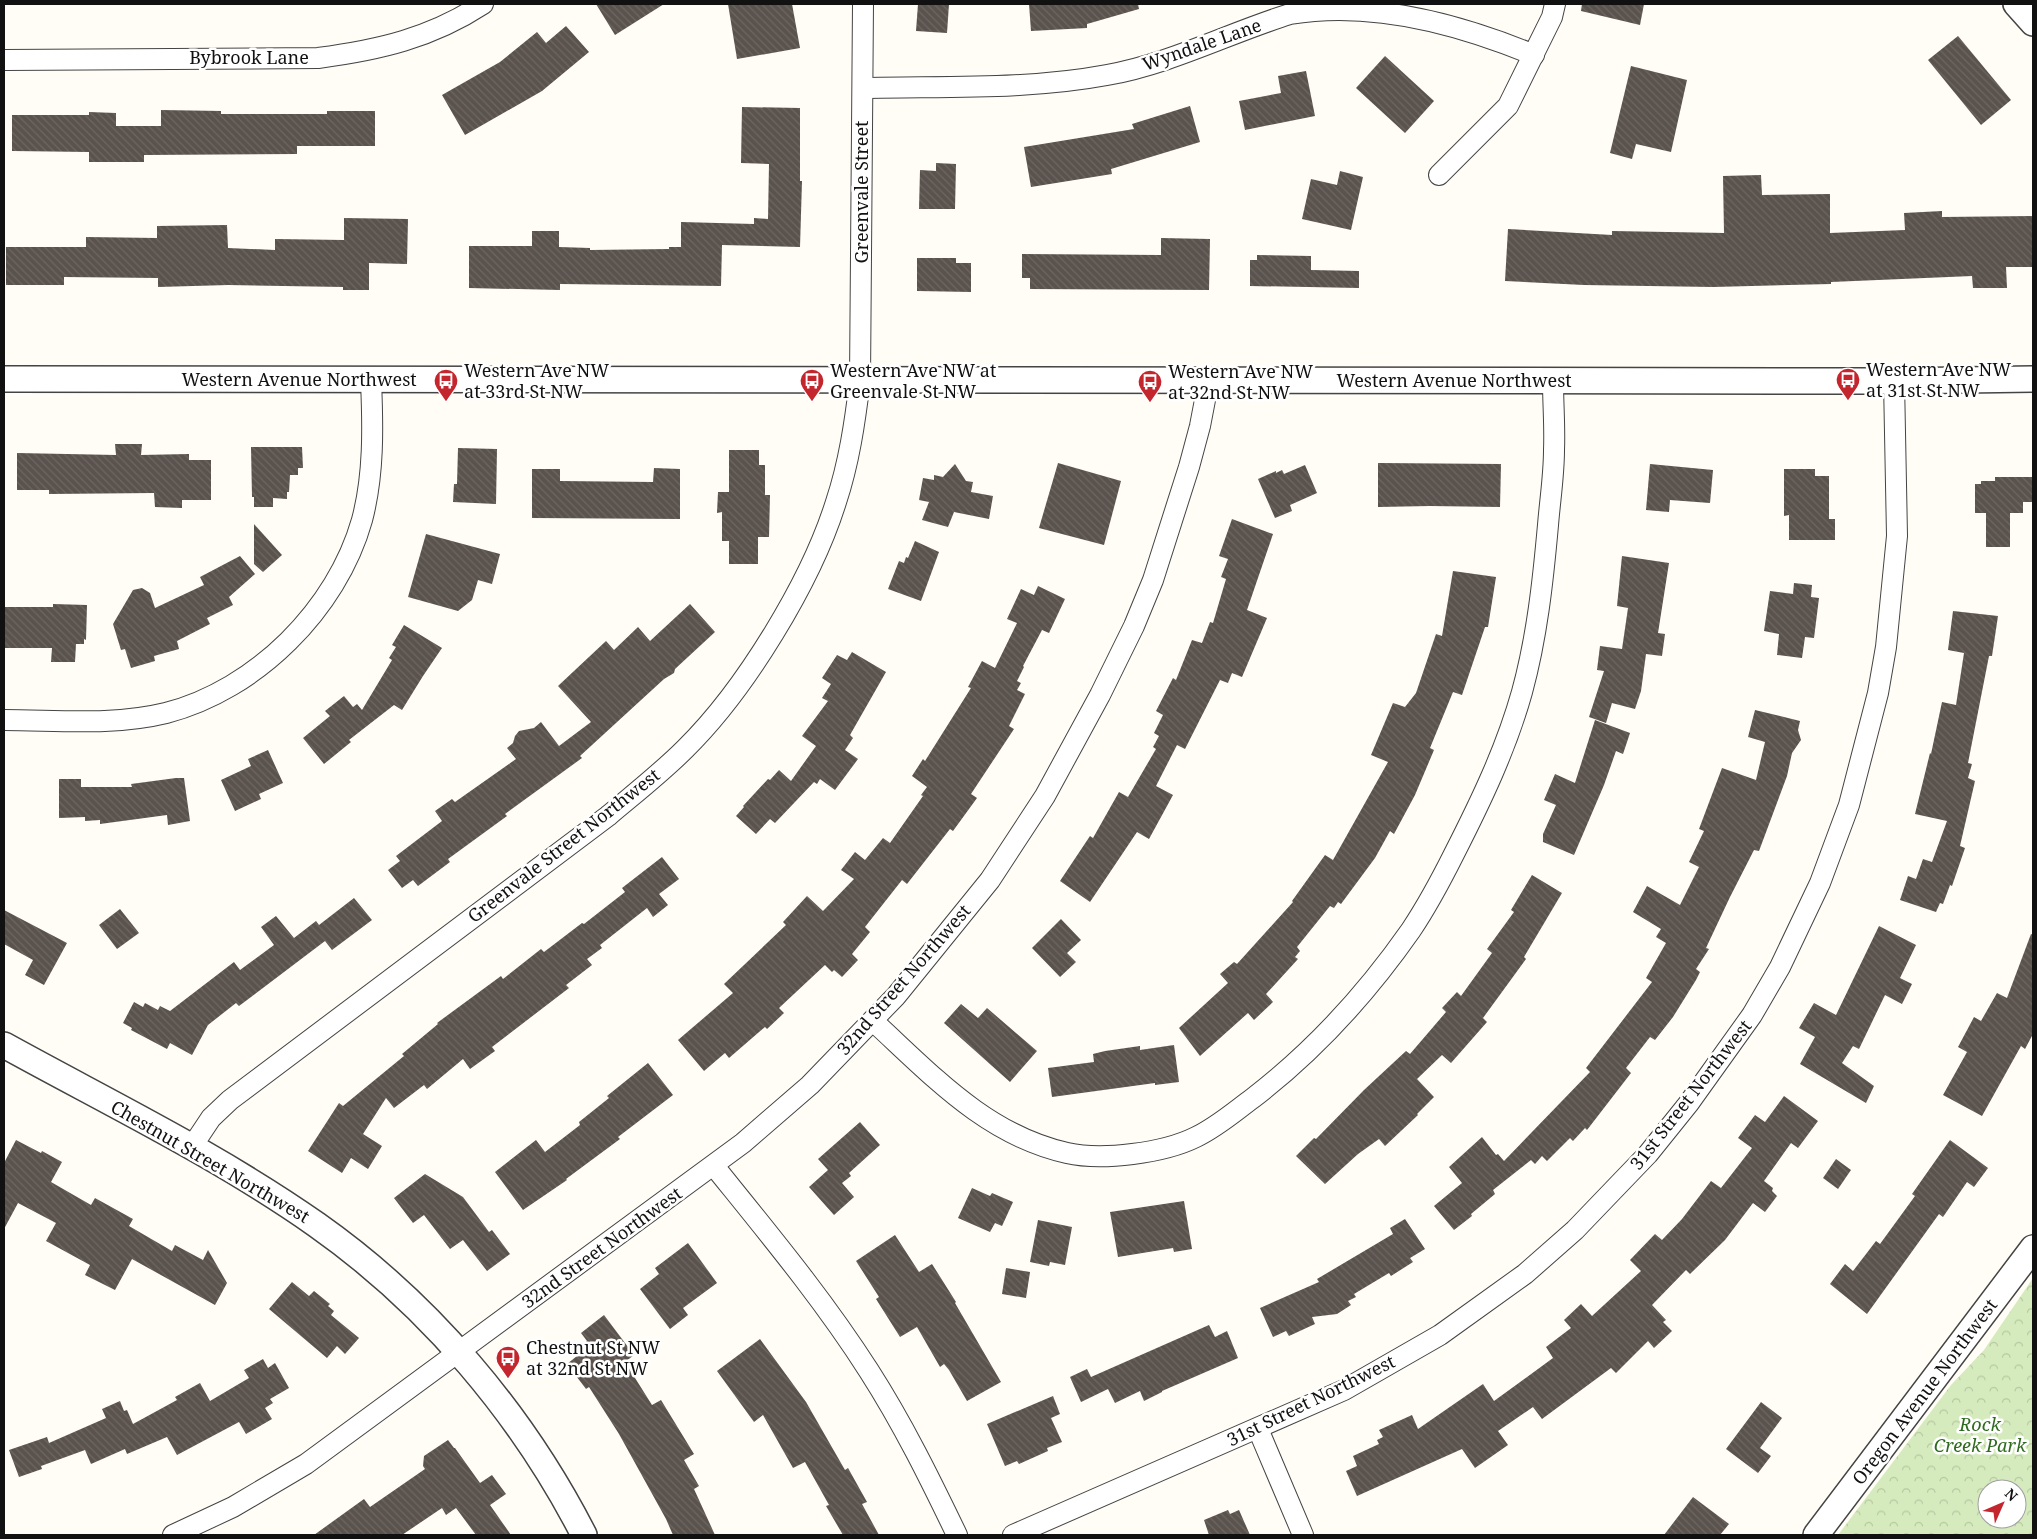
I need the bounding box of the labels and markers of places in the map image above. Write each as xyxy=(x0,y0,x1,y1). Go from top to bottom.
place label: Western Ave NW at 31st St NW xyxy=(1866,357,2011,402)
place label: Western Ave NW at 33rd St NW xyxy=(464,358,609,403)
place label: Western Ave NW at Greenvale St NW xyxy=(830,358,996,403)
place label: Western Ave NW at 32nd St NW xyxy=(1168,359,1313,404)
bus stop icon: Western Ave NW at 31st St NW xyxy=(1835,367,1861,401)
bus stop icon: Western Ave NW at 33rd St NW xyxy=(433,368,459,402)
bus stop icon: Western Ave NW at Greenvale St NW xyxy=(799,368,825,402)
bus stop icon: Western Ave NW at 32nd St NW xyxy=(1137,369,1163,403)
place label: Chestnut St NW at 32nd St NW xyxy=(526,1335,660,1380)
bus stop icon: Chestnut St NW at 32nd St NW xyxy=(495,1345,521,1379)

